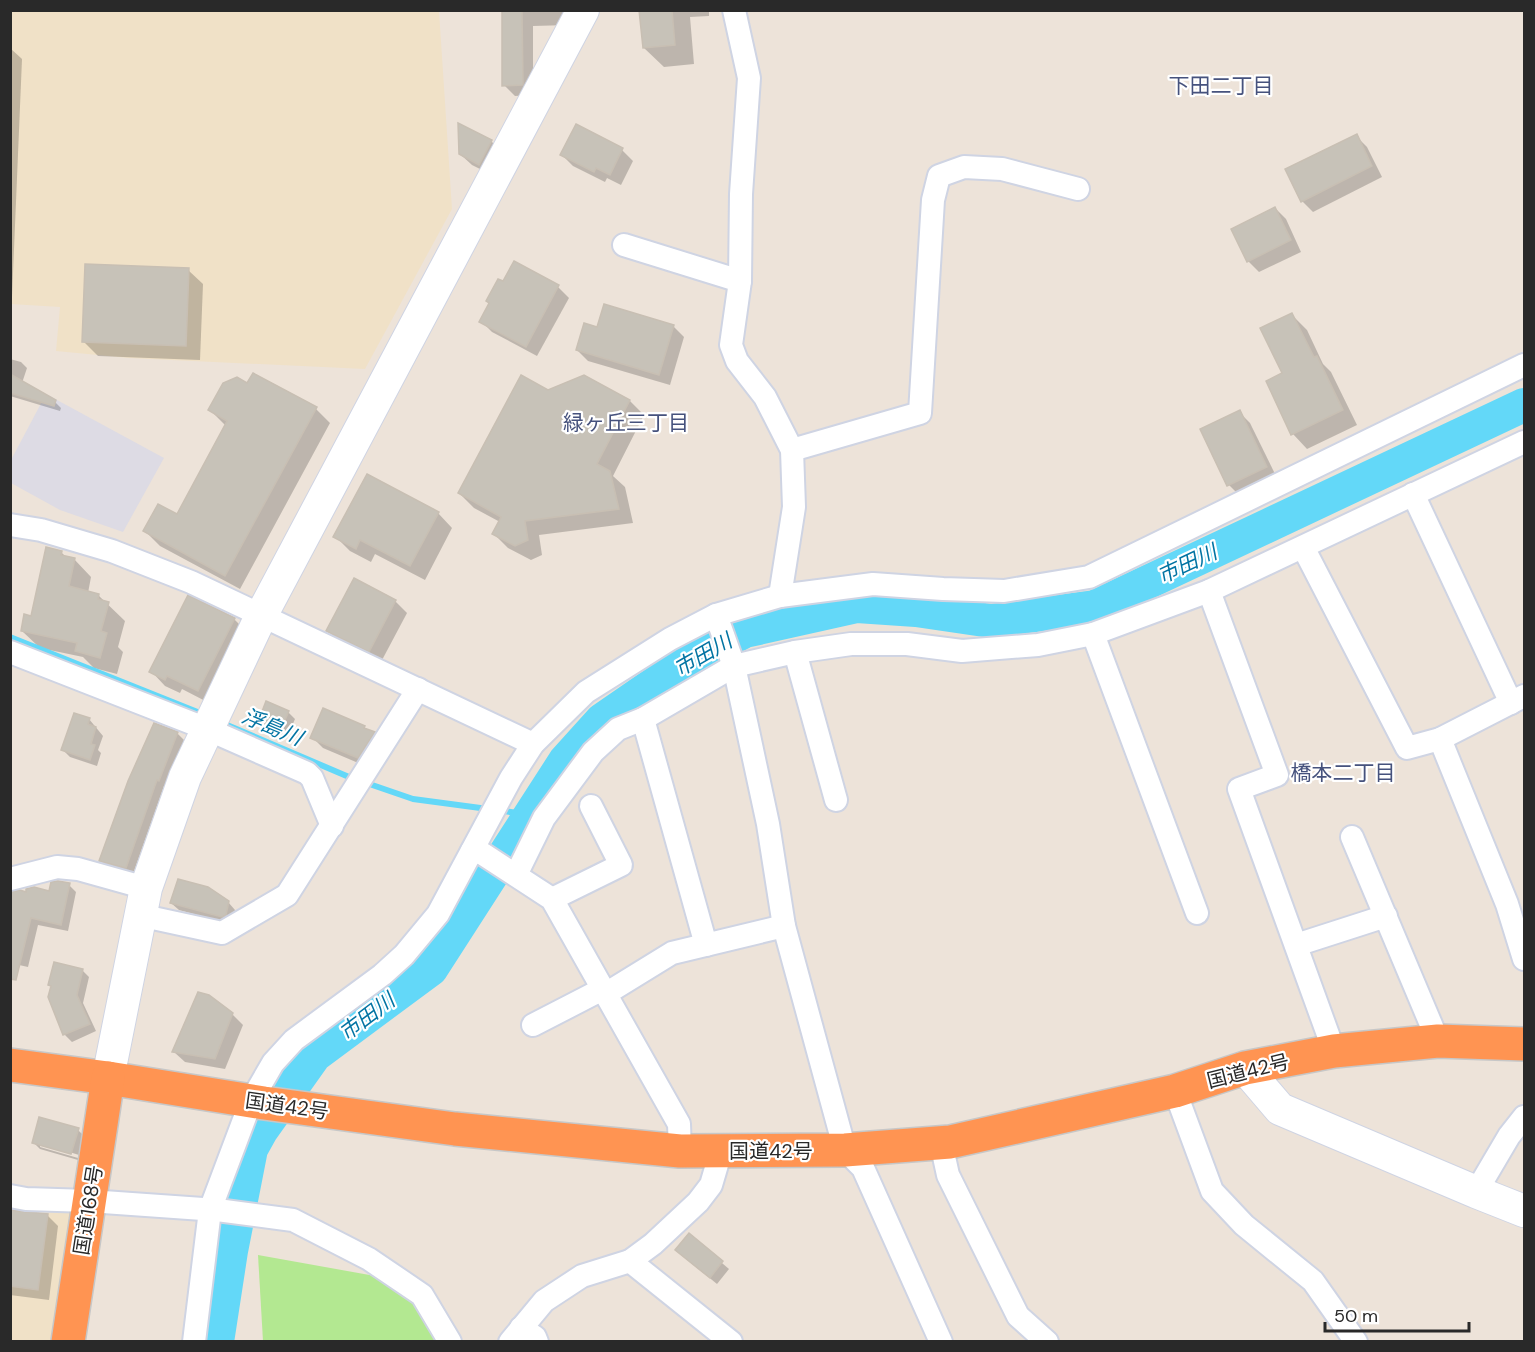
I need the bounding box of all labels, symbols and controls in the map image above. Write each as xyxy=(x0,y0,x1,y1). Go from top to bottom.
district label: 下田二丁目 xyxy=(1169,72,1274,100)
district label: 緑ヶ丘三丁目 xyxy=(563,409,689,437)
water label: 市田川 xyxy=(1153,537,1223,590)
water label: 市田川 xyxy=(669,626,739,683)
water label: 浮島川 xyxy=(238,702,308,753)
district label: 橋本二丁目 xyxy=(1291,759,1396,787)
water label: 市田川 xyxy=(333,986,402,1047)
street label: 国道42号 xyxy=(1204,1048,1292,1094)
street label: 国道42号 xyxy=(244,1087,330,1125)
street label: 国道42号 xyxy=(729,1138,813,1164)
street label: 国道168号 xyxy=(68,1163,108,1257)
scale bar xyxy=(1325,1295,1469,1333)
text: 50 m xyxy=(1334,1304,1378,1328)

